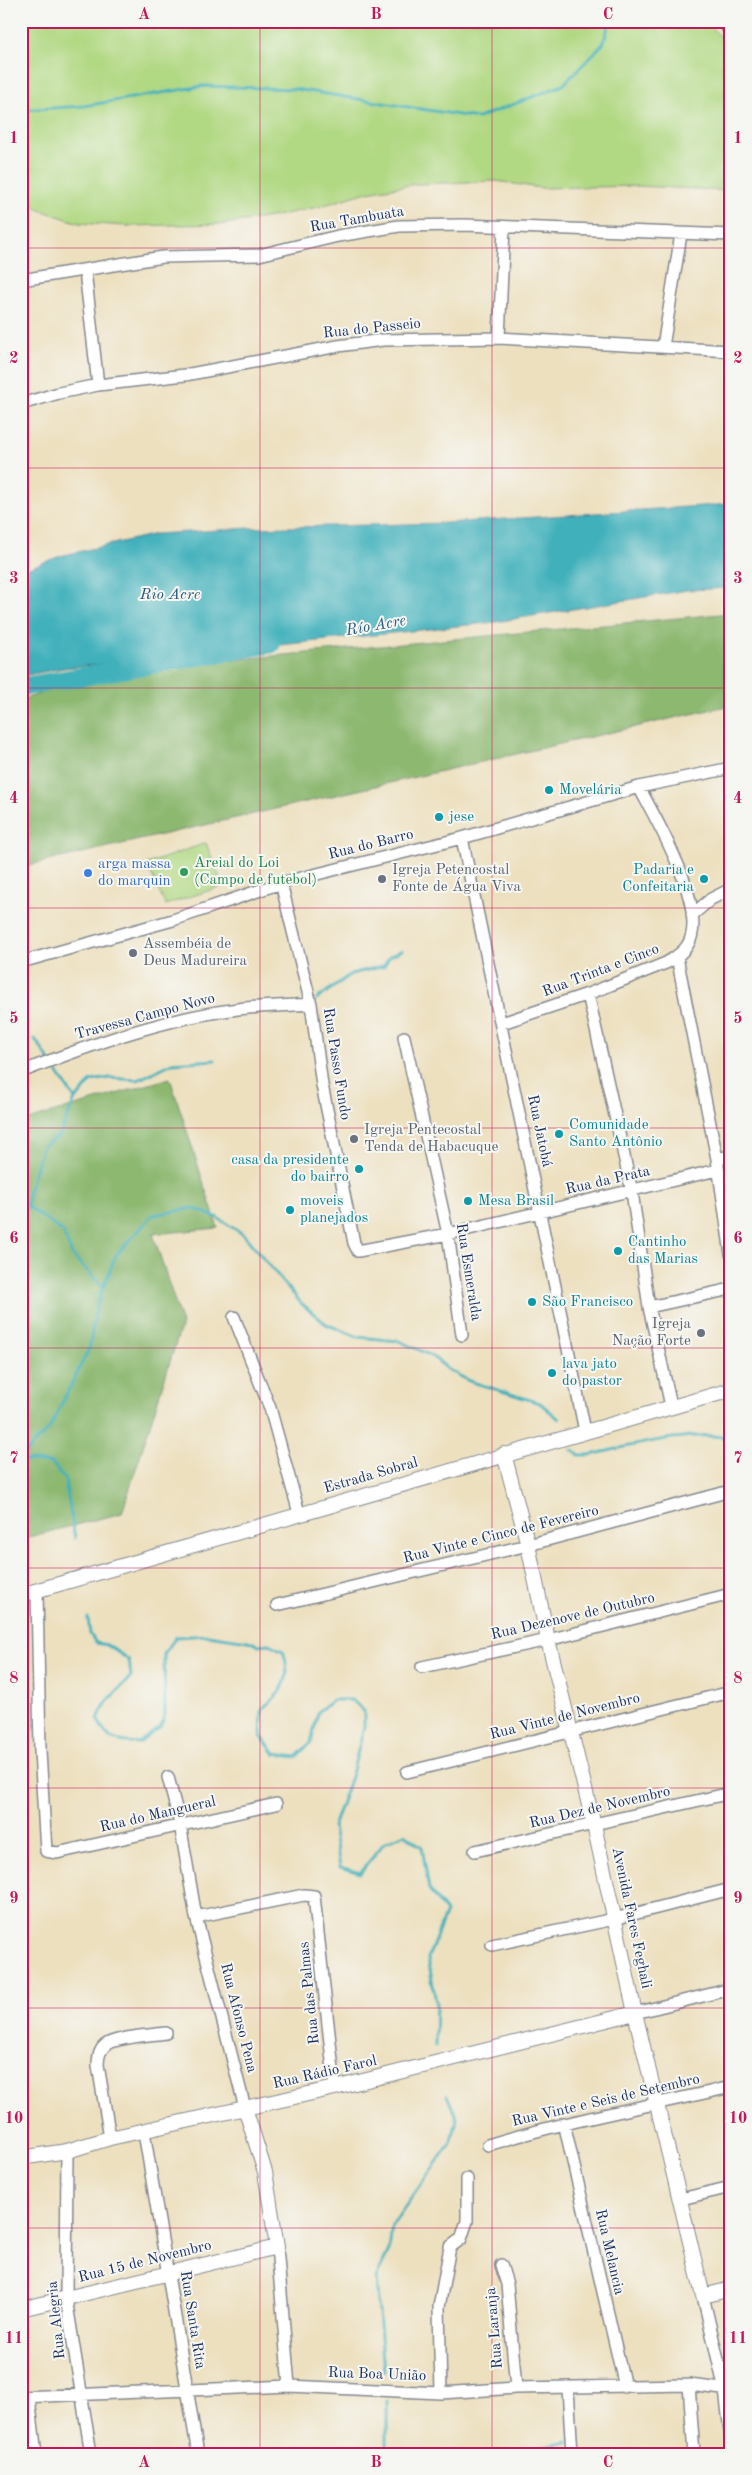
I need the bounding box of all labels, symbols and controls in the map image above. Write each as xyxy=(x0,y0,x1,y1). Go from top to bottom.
text: A xyxy=(138,7,150,23)
text: B xyxy=(370,7,382,23)
text: C xyxy=(603,7,613,23)
text: 1 xyxy=(9,131,19,147)
text: 1 xyxy=(733,131,743,147)
street label: Rua Tambuata xyxy=(309,204,406,236)
street label: Rua do Passeio xyxy=(322,316,422,342)
text: 2 xyxy=(9,351,19,367)
text: 2 xyxy=(733,351,743,367)
text: 3 xyxy=(9,571,19,587)
text: 3 xyxy=(733,571,743,587)
water label: Rio Acre xyxy=(139,587,201,603)
water label: Río Acre xyxy=(344,613,408,639)
place label: Movelária xyxy=(559,783,622,798)
marker: Movelária xyxy=(543,784,555,796)
text: 4 xyxy=(9,791,19,807)
text: 4 xyxy=(733,791,743,807)
place label: jese xyxy=(448,810,474,825)
marker: jese xyxy=(433,811,445,823)
street label: Rua do Barro xyxy=(327,827,415,863)
place label: Areial do Loi (Campo de futebol) xyxy=(194,856,317,888)
place label: arga massa do marquin xyxy=(98,857,172,889)
place label: Igreja Petencostal Fonte de Água Viva xyxy=(392,863,522,895)
place label: Padaria e Confeitaria xyxy=(622,863,695,895)
marker: Areial do Loi (Campo de futebol) xyxy=(178,866,190,878)
marker: arga massa do marquin xyxy=(82,867,94,879)
marker: Igreja Petencostal Fonte de Água Viva xyxy=(376,873,388,885)
marker: Padaria e Confeitaria xyxy=(698,873,710,885)
place label: Assembéia de Deus Madureira xyxy=(143,937,247,969)
street label: Rua Trinta e Cinco xyxy=(541,942,661,1000)
marker: Assembéia de Deus Madureira xyxy=(127,947,139,959)
street label: Travessa Campo Novo xyxy=(73,991,217,1043)
street label: Rua Passo Fundo xyxy=(320,1007,352,1121)
text: 5 xyxy=(9,1011,19,1027)
text: 5 xyxy=(733,1011,743,1027)
street label: Rua Jatobá xyxy=(524,1093,554,1169)
place label: Comunidade Santo Antônio xyxy=(569,1118,663,1150)
place label: Igreja Pentecostal Tenda de Habacuque xyxy=(364,1123,498,1155)
marker: Comunidade Santo Antônio xyxy=(553,1128,565,1140)
marker: Igreja Pentecostal Tenda de Habacuque xyxy=(348,1133,360,1145)
place label: casa da presidente do bairro xyxy=(231,1153,349,1185)
marker: casa da presidente do bairro xyxy=(353,1163,365,1175)
street label: Rua da Prata xyxy=(564,1164,652,1198)
place label: moveis planejados xyxy=(300,1194,368,1226)
place label: Mesa Brasil xyxy=(478,1194,554,1209)
marker: Mesa Brasil xyxy=(462,1195,474,1207)
marker: moveis planejados xyxy=(284,1204,296,1216)
street label: Rua Esmeralda xyxy=(453,1222,483,1323)
text: 6 xyxy=(9,1231,19,1247)
text: 6 xyxy=(733,1231,743,1247)
place label: Cantinho das Marias xyxy=(628,1235,698,1267)
marker: Cantinho das Marias xyxy=(612,1245,624,1257)
place label: São Francisco xyxy=(542,1295,633,1310)
marker: São Francisco xyxy=(526,1296,538,1308)
place label: Igreja Nação Forte xyxy=(612,1317,692,1349)
marker: Igreja Nação Forte xyxy=(695,1327,707,1339)
place label: lava jato do pastor xyxy=(562,1357,622,1389)
marker: lava jato do pastor xyxy=(546,1367,558,1379)
text: 7 xyxy=(9,1451,19,1467)
text: 7 xyxy=(733,1451,743,1467)
street label: Estrada Sobral xyxy=(322,1455,420,1497)
street label: Rua Vinte e Cinco de Fevereiro xyxy=(402,1503,600,1567)
street label: Rua Dezenove de Outubro xyxy=(490,1591,656,1643)
text: 8 xyxy=(9,1671,19,1687)
text: 8 xyxy=(733,1671,743,1687)
street label: Rua Vinte de Novembro xyxy=(488,1691,642,1743)
street label: Rua Dez de Novembro xyxy=(528,1784,672,1832)
street label: Rua do Mangueral xyxy=(99,1794,217,1836)
street label: Avenida Fares Feghali xyxy=(609,1846,653,1990)
text: 9 xyxy=(9,1891,19,1907)
text: 9 xyxy=(733,1891,743,1907)
street label: Rua das Palmas xyxy=(297,1941,323,2045)
street label: Rua Afonso Pena xyxy=(217,1962,259,2075)
street label: Rua Rádio Farol xyxy=(272,2054,378,2092)
street label: Rua Vinte e Seis de Setembro xyxy=(511,2072,701,2130)
text: 10 xyxy=(5,2111,23,2127)
text: 10 xyxy=(729,2111,747,2127)
street label: Rua Melancia xyxy=(592,2208,626,2297)
street label: Rua 15 de Novembro xyxy=(77,2238,213,2286)
street label: Rua Santa Rita xyxy=(177,2270,207,2371)
street label: Rua Alegria xyxy=(45,2280,69,2360)
street label: Rua Laranja xyxy=(484,2286,506,2369)
text: 11 xyxy=(5,2331,23,2347)
text: 11 xyxy=(729,2331,747,2347)
street label: Rua Boa União xyxy=(328,2366,426,2384)
text: A xyxy=(138,2455,150,2471)
text: B xyxy=(370,2455,382,2471)
text: C xyxy=(603,2455,613,2471)

